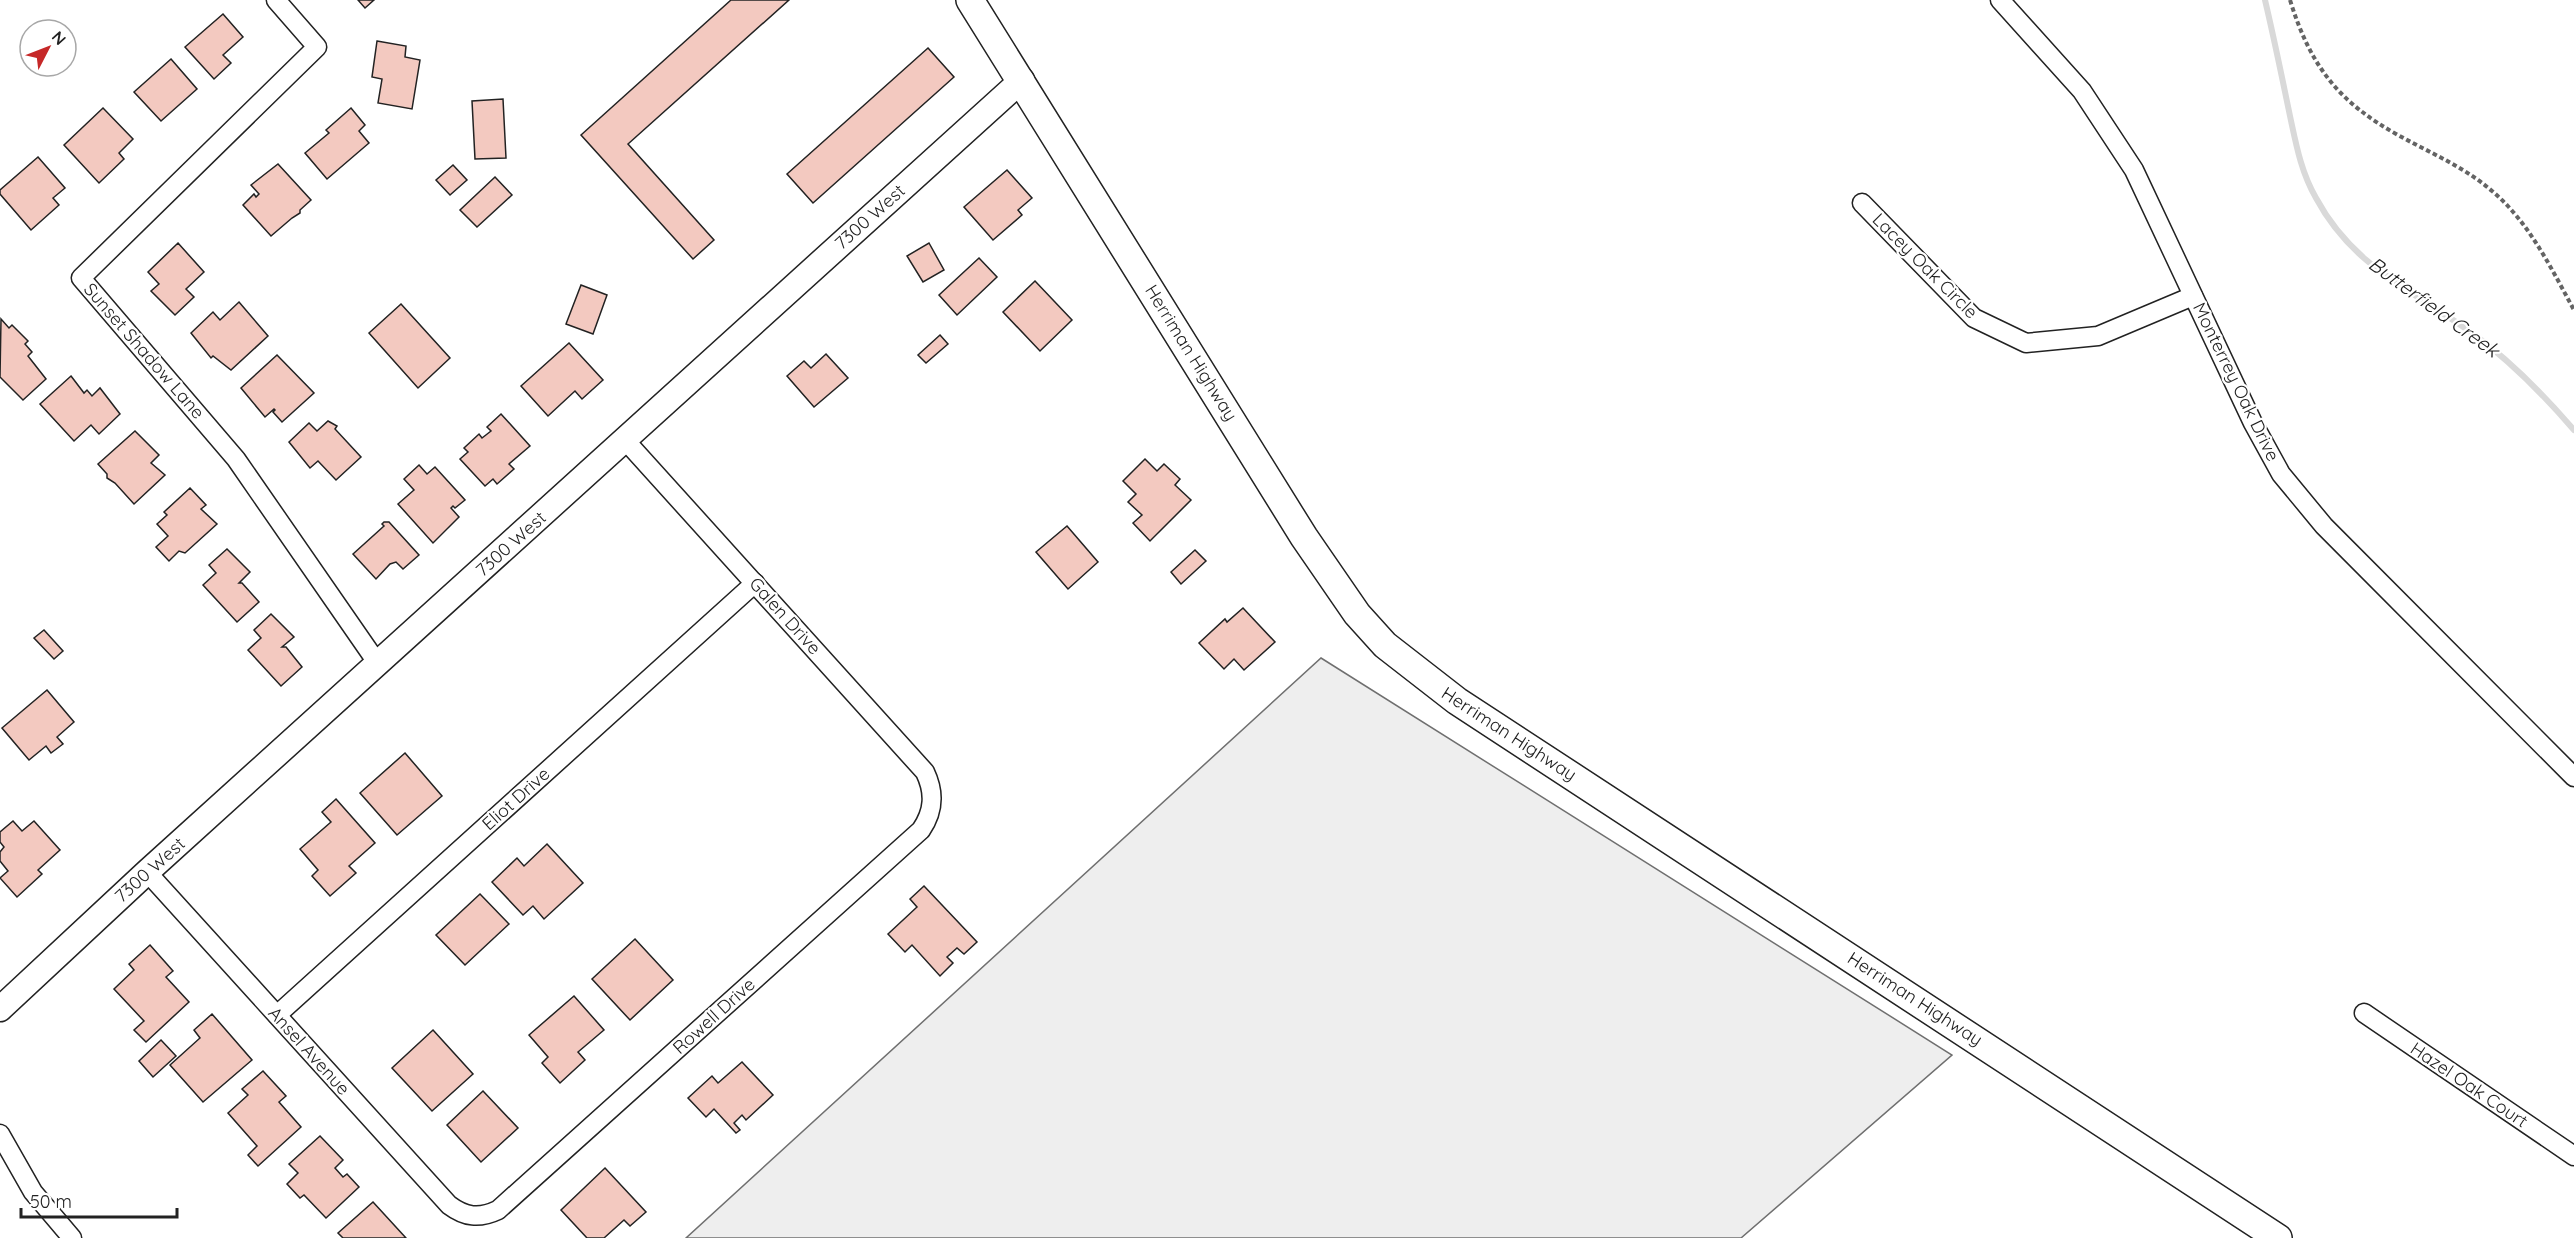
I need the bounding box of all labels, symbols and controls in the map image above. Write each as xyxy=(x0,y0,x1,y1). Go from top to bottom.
north arrow xyxy=(18,18,78,78)
text: N xyxy=(48,27,71,49)
street label: 7300 West xyxy=(830,179,910,254)
street label: Lacey Oak Circle xyxy=(1868,208,1983,323)
water label: Butterfield Creek xyxy=(2364,251,2506,364)
street label: Sunset Shadow Lane xyxy=(79,278,210,423)
street label: Herriman Highway xyxy=(1140,280,1243,425)
street label: Monterrey Oak Drive xyxy=(2188,299,2285,465)
street label: 7300 West xyxy=(471,506,551,581)
street label: Galen Drive xyxy=(745,572,826,659)
street label: Herriman Highway xyxy=(1437,681,1581,786)
street label: Eliot Drive xyxy=(477,762,554,835)
street label: 7300 West xyxy=(110,832,190,907)
street label: Herriman Highway xyxy=(1843,946,1987,1051)
street label: Rowell Drive xyxy=(668,973,760,1059)
street label: Ansel Avenue xyxy=(264,1002,355,1100)
street label: Hazel Oak Court xyxy=(2406,1037,2532,1132)
scale bar xyxy=(21,1181,177,1219)
text: 50 m xyxy=(30,1190,72,1213)

